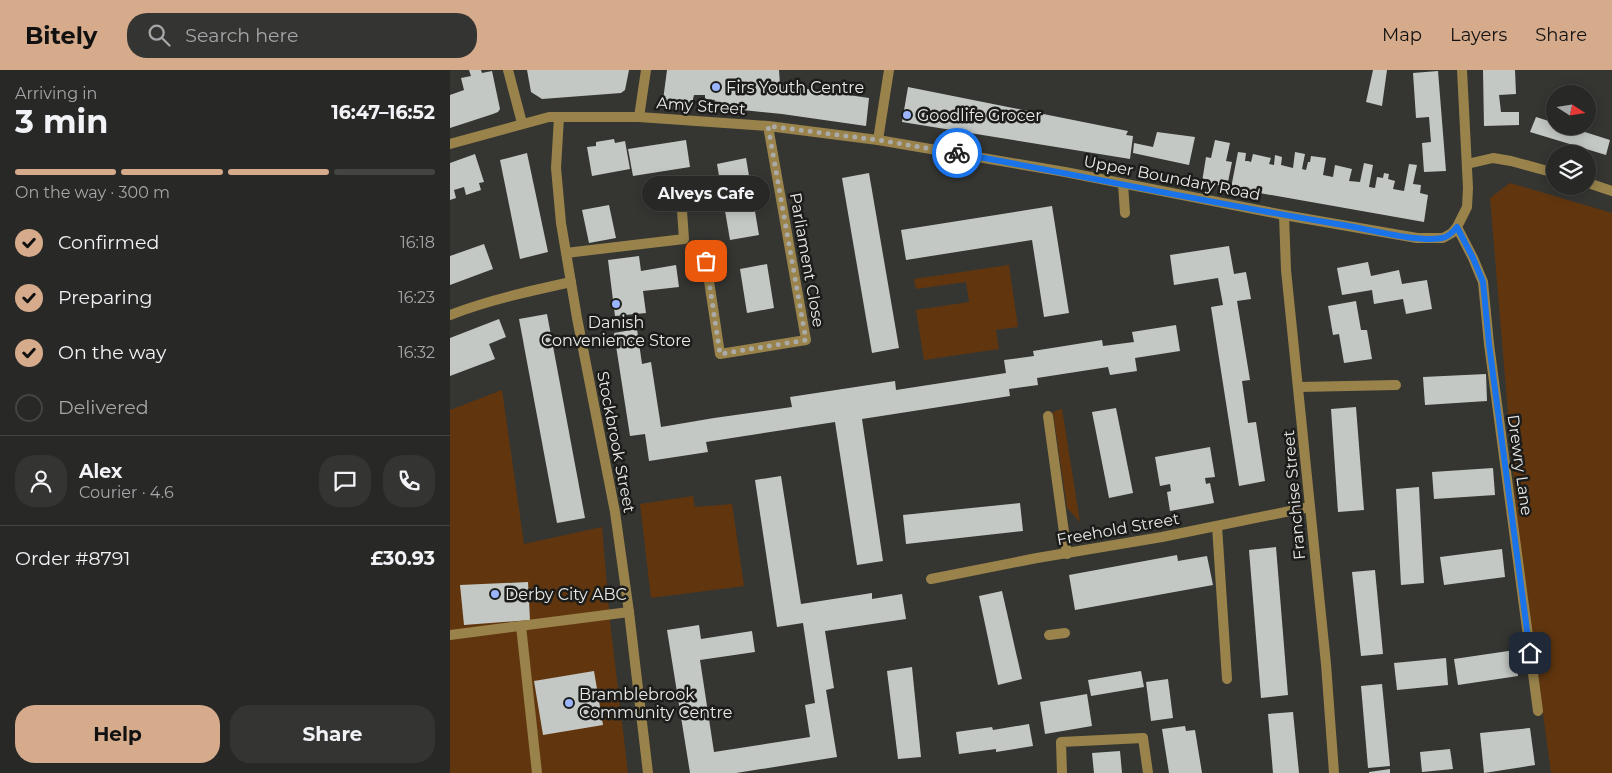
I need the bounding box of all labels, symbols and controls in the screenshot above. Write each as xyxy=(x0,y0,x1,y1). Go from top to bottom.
search box xyxy=(127,13,477,58)
text: Bitely xyxy=(25,21,97,50)
icon: search xyxy=(145,21,173,49)
text: Search here xyxy=(185,24,298,47)
text: Map xyxy=(1382,24,1422,46)
text: Layers xyxy=(1450,24,1507,46)
text: Share xyxy=(1535,24,1587,46)
place label: Firs Youth Centre xyxy=(726,78,864,97)
marker: Firs Youth Centre xyxy=(710,81,722,93)
text: Arriving in xyxy=(15,84,97,103)
north arrow xyxy=(1546,85,1596,135)
map controls xyxy=(1546,85,1596,195)
street label: Amy Street xyxy=(656,93,747,119)
text: 16:47–16:52 xyxy=(331,101,435,124)
text: 3 min xyxy=(15,102,108,141)
place label: Goodlife Grocer xyxy=(917,106,1042,125)
marker: Goodlife Grocer xyxy=(901,109,913,121)
courier xyxy=(932,128,982,178)
icon: bike xyxy=(943,139,971,167)
button: layers xyxy=(1546,145,1596,195)
street label: Upper Boundary Road xyxy=(1082,152,1262,204)
callout: Alveys Cafe xyxy=(642,176,770,211)
text: On the way · 300 m xyxy=(15,183,170,202)
text: Alveys Cafe xyxy=(658,184,754,203)
street label: Parliament Close xyxy=(786,191,828,329)
icon: check xyxy=(15,229,43,257)
text: Confirmed xyxy=(58,231,159,254)
text: 16:18 xyxy=(400,233,435,252)
pin xyxy=(685,240,727,282)
icon: bag xyxy=(692,247,720,275)
icon: check xyxy=(15,284,43,312)
text: Preparing xyxy=(58,286,153,309)
text: 16:23 xyxy=(398,288,435,307)
marker: Danish Convenience Store xyxy=(610,298,622,310)
place label: Danish Convenience Store xyxy=(541,313,691,350)
icon: check xyxy=(15,339,43,367)
text: On the way xyxy=(58,341,166,364)
text: 16:32 xyxy=(398,343,435,362)
street label: Stockbrook Street xyxy=(593,370,639,515)
text: Delivered xyxy=(58,396,149,419)
street label: Drewry Lane xyxy=(1504,413,1536,517)
street label: Franchise Street xyxy=(1279,429,1309,561)
button: person xyxy=(15,455,67,507)
button: chat xyxy=(319,455,371,507)
button: phone xyxy=(383,455,435,507)
text: Alex xyxy=(79,460,122,483)
text: Courier · 4.6 xyxy=(79,483,174,502)
street label: Freehold Street xyxy=(1055,509,1181,549)
text: Order #8791 xyxy=(15,547,130,570)
text: £30.93 xyxy=(370,547,435,570)
place label: Derby City ABC xyxy=(505,585,627,604)
marker: Derby City ABC xyxy=(489,588,501,600)
pin xyxy=(1509,632,1551,674)
icon: home xyxy=(1516,639,1544,667)
place label: Bramblebrook Community Centre xyxy=(579,685,732,722)
marker: Bramblebrook Community Centre xyxy=(563,697,575,709)
button: Help xyxy=(15,705,220,763)
button: Share xyxy=(230,705,435,763)

